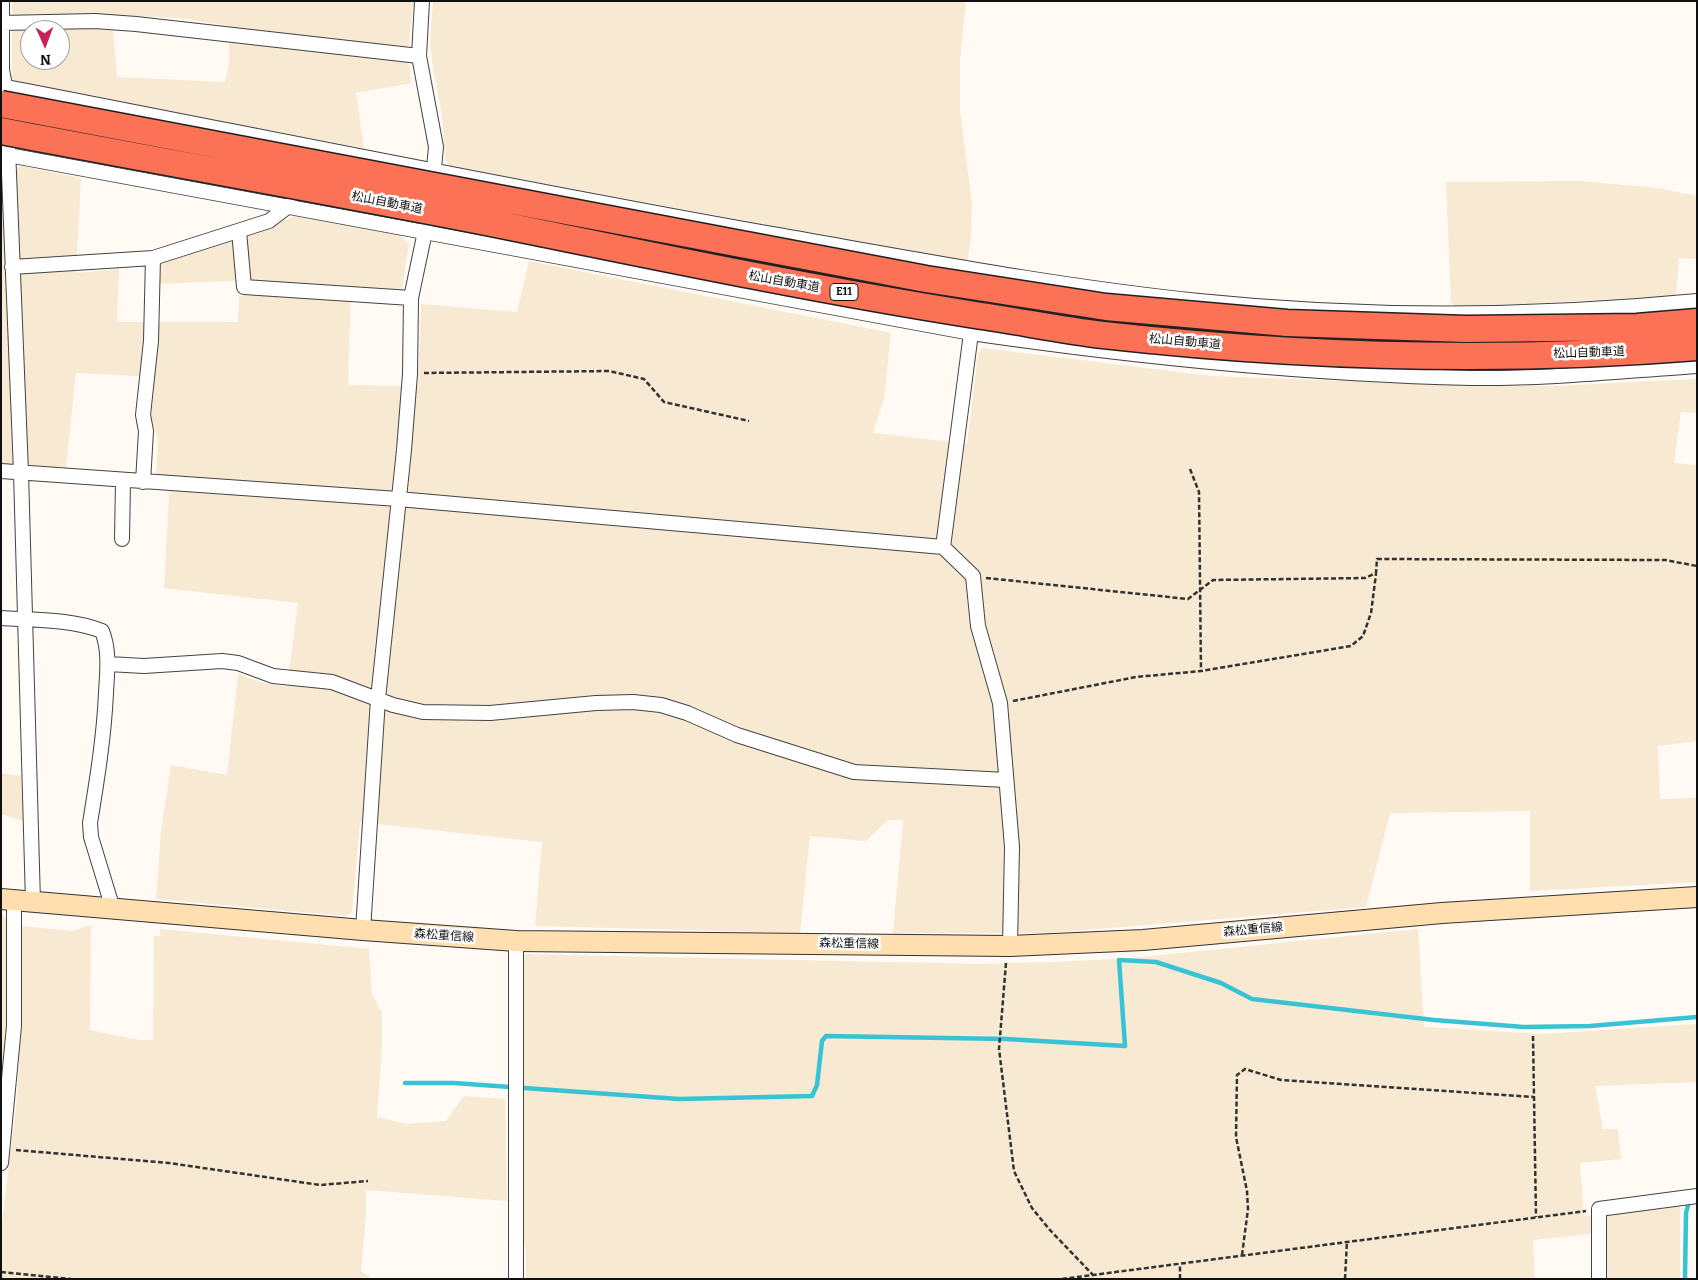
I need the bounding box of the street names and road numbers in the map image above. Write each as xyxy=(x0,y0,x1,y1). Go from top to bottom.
street label: 松山自動車道 xyxy=(350,189,424,217)
street label: 松山自動車道 xyxy=(747,269,821,295)
road number: E11 xyxy=(830,284,858,300)
street label: 松山自動車道 xyxy=(1149,332,1221,352)
street label: 松山自動車道 xyxy=(1553,345,1625,361)
street label: 森松重信線 xyxy=(1222,920,1284,940)
street label: 森松重信線 xyxy=(414,927,474,945)
street label: 森松重信線 xyxy=(819,936,879,952)

